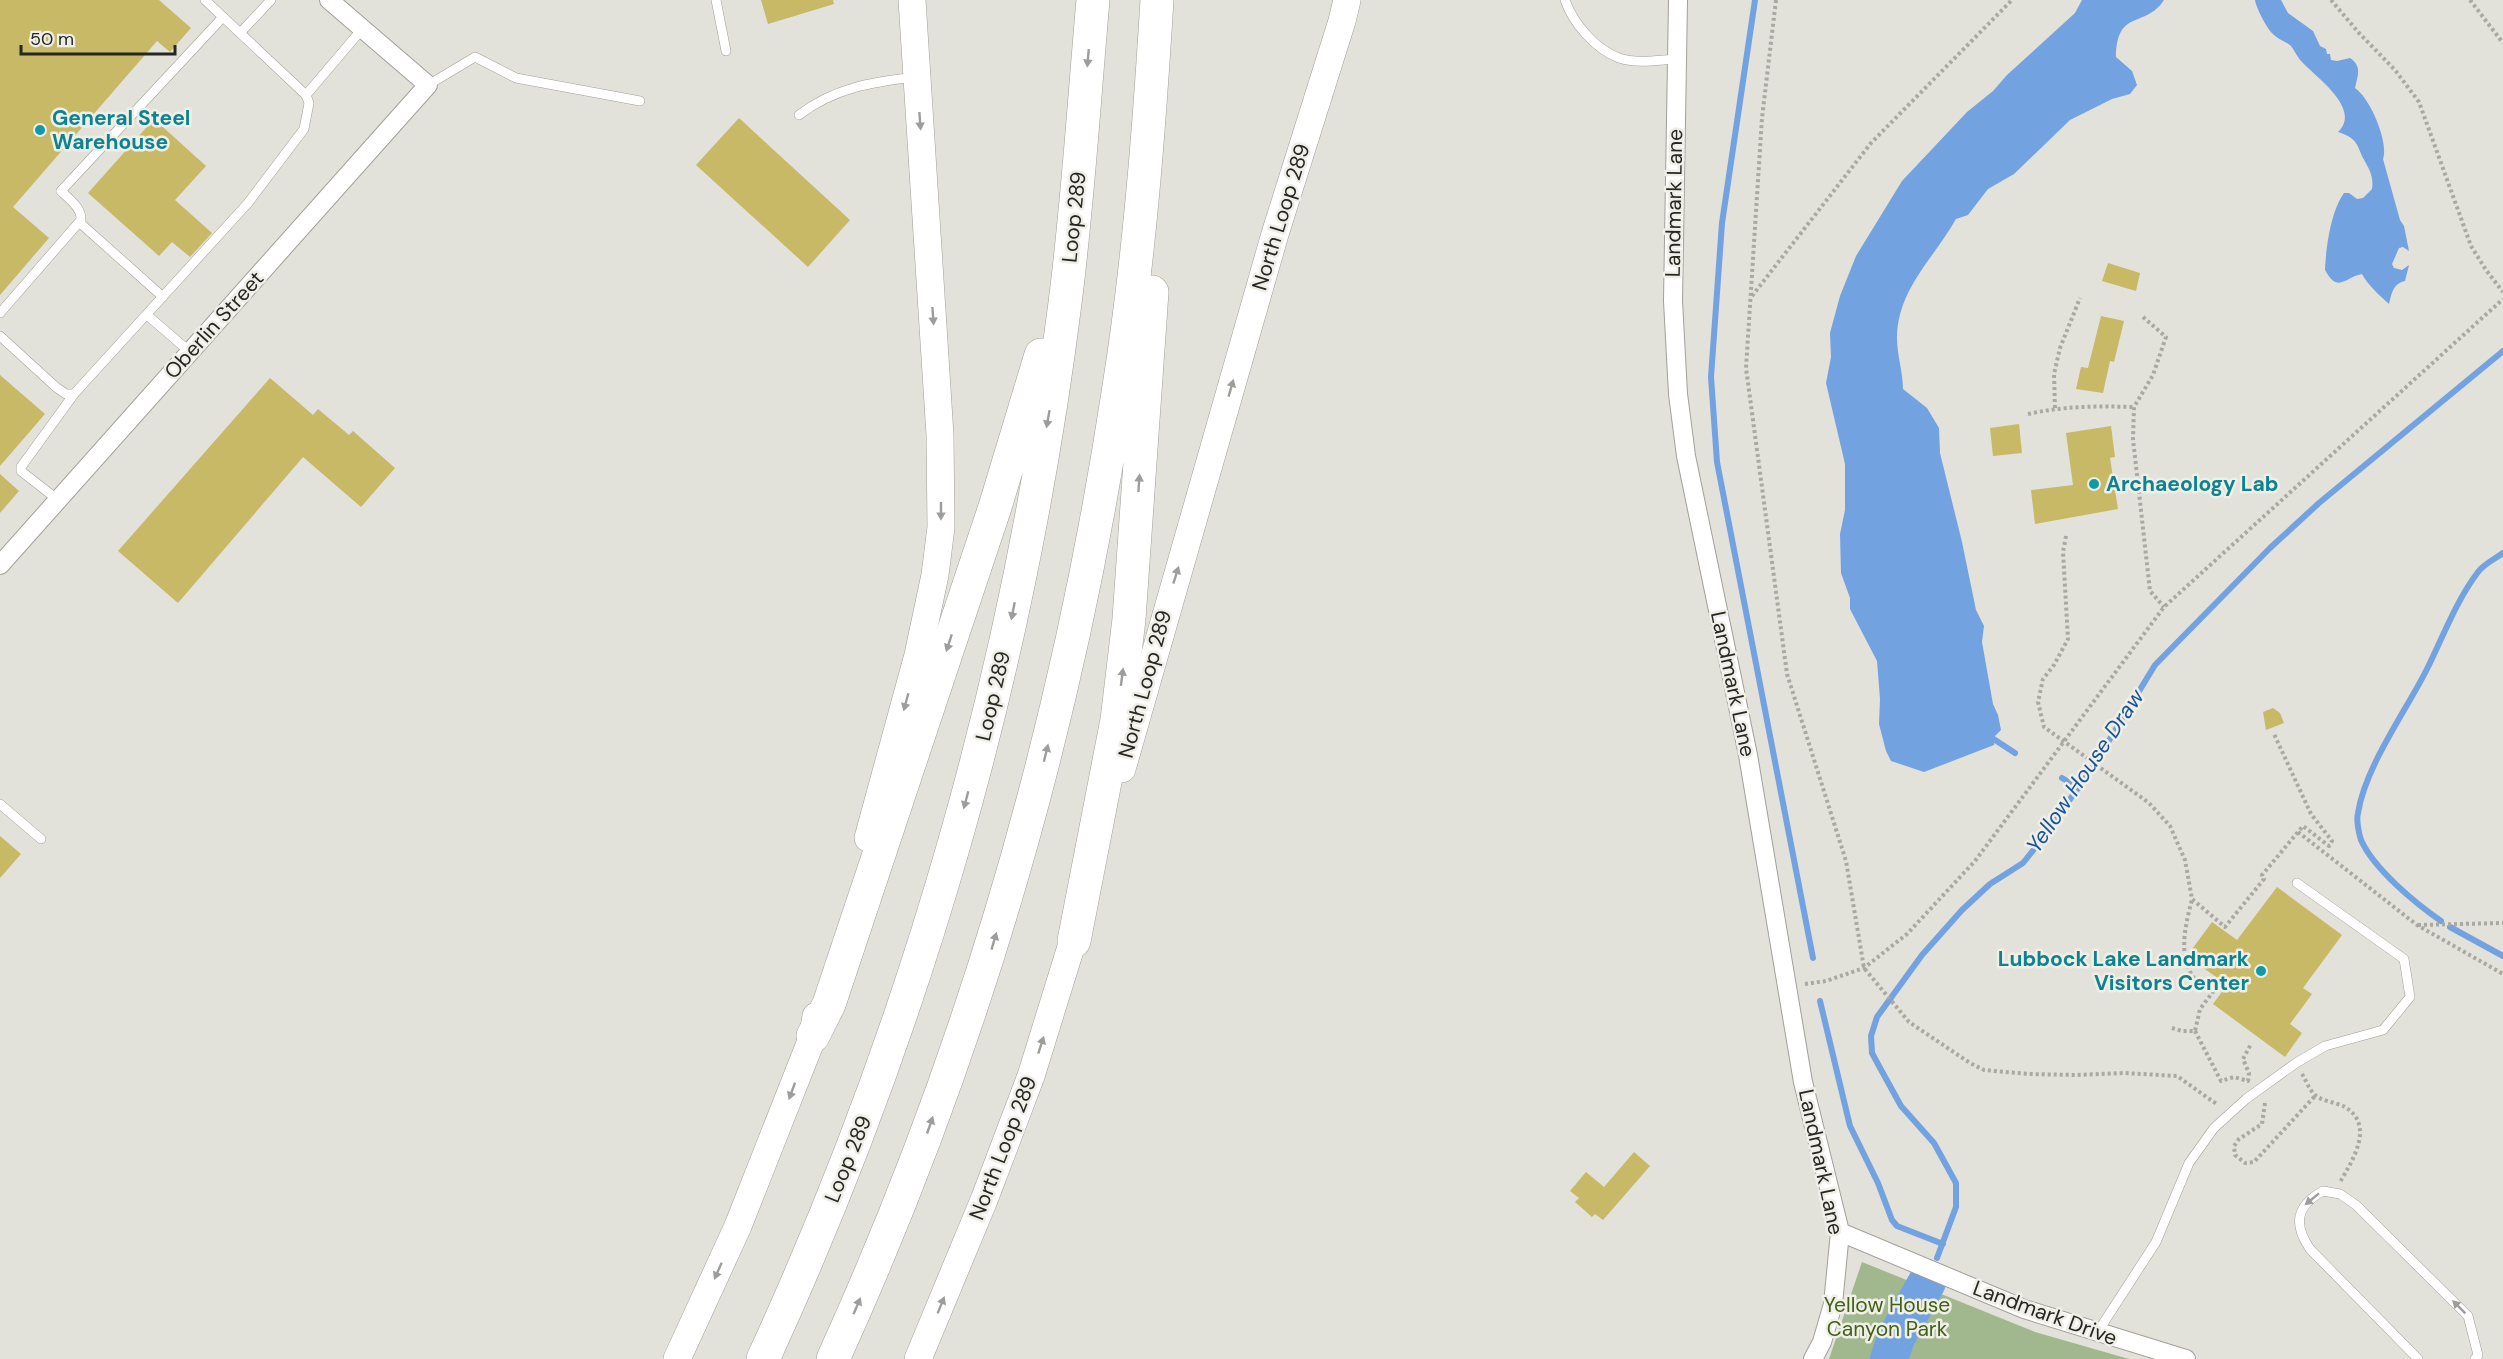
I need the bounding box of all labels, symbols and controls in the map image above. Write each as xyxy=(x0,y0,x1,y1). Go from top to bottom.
scale bar xyxy=(21,18,176,56)
text: 50 m xyxy=(30,27,74,51)
one-way arrow xyxy=(1083,49,1093,68)
place label: General Steel Warehouse xyxy=(52,104,190,156)
one-way arrow xyxy=(915,112,925,131)
marker: General Steel Warehouse xyxy=(33,123,47,137)
street label: Landmark Lane xyxy=(1659,129,1689,277)
street label: North Loop 289 xyxy=(1245,140,1317,294)
street label: Loop 289 xyxy=(1055,170,1093,264)
street label: Oberlin Street xyxy=(158,265,270,385)
one-way arrow xyxy=(928,306,937,325)
one-way arrow xyxy=(1227,379,1236,397)
one-way arrow xyxy=(1043,410,1052,429)
place label: Archaeology Lab xyxy=(2106,470,2278,498)
one-way arrow xyxy=(1134,474,1144,493)
marker: Archaeology Lab xyxy=(2087,477,2101,491)
one-way arrow xyxy=(936,501,946,520)
one-way arrow xyxy=(1172,566,1181,584)
one-way arrow xyxy=(1007,601,1017,620)
street label: North Loop 289 xyxy=(1112,607,1178,761)
street label: Landmark Lane xyxy=(1704,609,1762,759)
one-way arrow xyxy=(943,634,953,652)
street label: Loop 289 xyxy=(969,648,1017,744)
one-way arrow xyxy=(1117,668,1127,687)
water label: Yellow House Draw xyxy=(2019,682,2151,859)
one-way arrow xyxy=(900,693,910,711)
one-way arrow xyxy=(1042,744,1052,762)
one-way arrow xyxy=(961,791,970,809)
one-way arrow xyxy=(990,931,999,949)
place label: Lubbock Lake Landmark Visitors Center xyxy=(1998,945,2249,997)
marker: Lubbock Lake Landmark Visitors Center xyxy=(2254,964,2268,978)
one-way arrow xyxy=(1036,1036,1046,1054)
street label: North Loop 289 xyxy=(963,1072,1043,1224)
one-way arrow xyxy=(787,1082,797,1100)
street label: Landmark Lane xyxy=(1792,1087,1850,1237)
street label: Loop 289 xyxy=(818,1111,878,1207)
one-way arrow xyxy=(926,1116,936,1134)
one-way arrow xyxy=(2304,1192,2320,1205)
one-way arrow xyxy=(713,1262,723,1280)
street label: Landmark Drive xyxy=(1969,1274,2121,1352)
park label: Yellow House Canyon Park xyxy=(1824,1291,1950,1343)
one-way arrow xyxy=(852,1296,862,1314)
one-way arrow xyxy=(937,1296,946,1314)
one-way arrow xyxy=(2451,1300,2466,1314)

